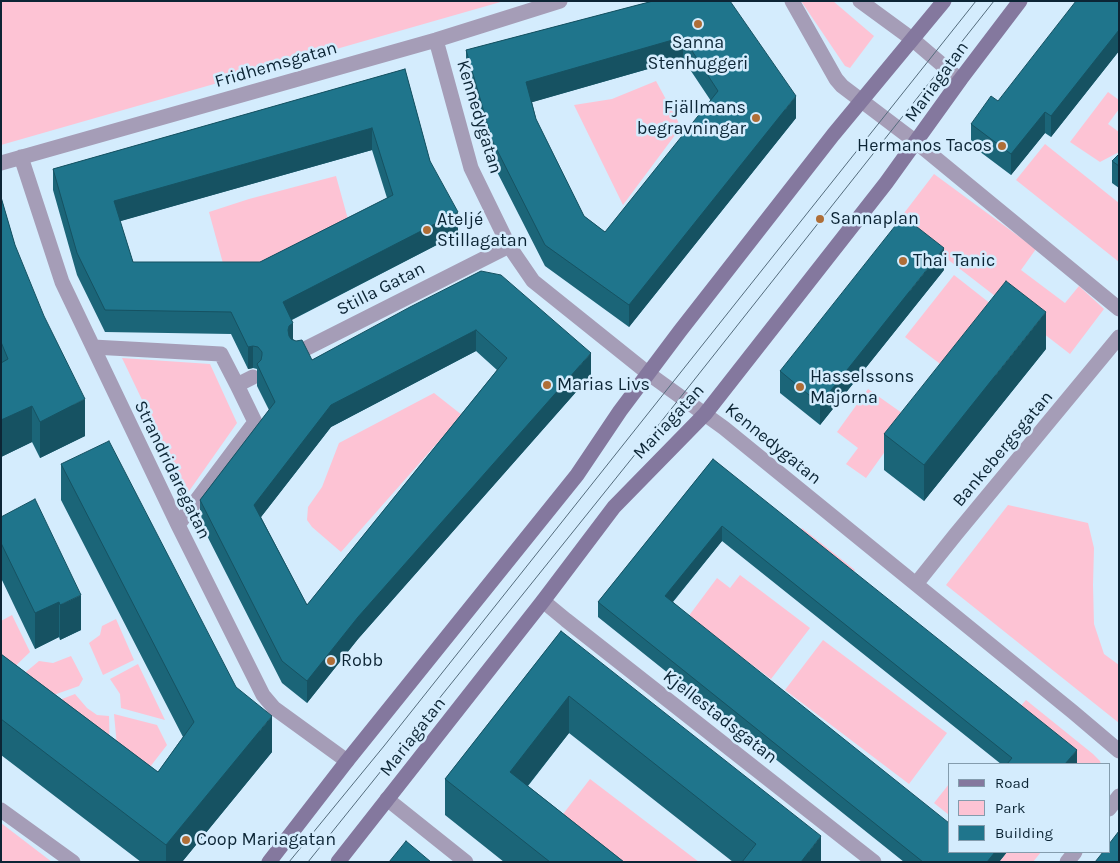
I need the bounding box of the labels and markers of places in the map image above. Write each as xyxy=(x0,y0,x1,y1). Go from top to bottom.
marker: Sanna Stenhuggeri xyxy=(692,18,704,30)
place label: Sanna Stenhuggeri xyxy=(648,32,748,74)
place label: Fjällmans begravningar xyxy=(637,97,746,140)
marker: Fjällmans begravningar xyxy=(750,112,762,124)
place label: Hermanos Tacos xyxy=(857,135,992,157)
marker: Hermanos Tacos xyxy=(996,140,1008,152)
place label: Sannaplan xyxy=(830,208,919,230)
place label: Ateljé Stillagatan xyxy=(437,209,528,252)
marker: Sannaplan xyxy=(814,213,826,225)
marker: Ateljé Stillagatan xyxy=(421,224,433,236)
place label: Thai Tanic xyxy=(913,250,995,272)
marker: Thai Tanic xyxy=(897,255,909,267)
place label: Hasselssons Majorna xyxy=(810,366,914,408)
place label: Marias Livs xyxy=(557,374,650,396)
marker: Marias Livs xyxy=(541,379,553,391)
marker: Hasselssons Majorna xyxy=(794,381,806,393)
place label: Robb xyxy=(341,650,383,672)
marker: Robb xyxy=(325,655,337,667)
place label: Coop Mariagatan xyxy=(196,829,336,851)
marker: Coop Mariagatan xyxy=(180,834,192,846)

